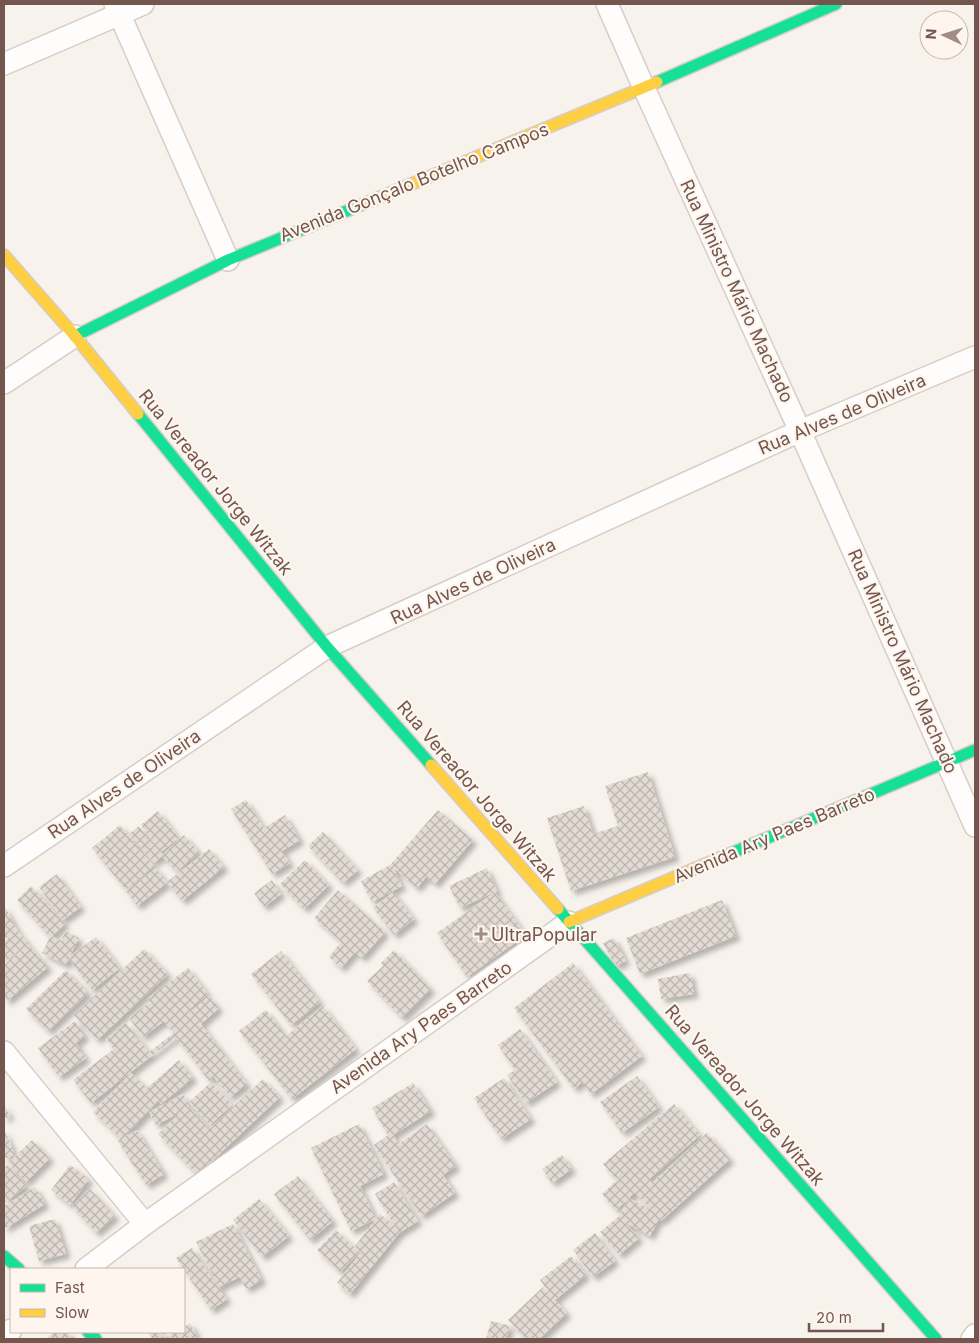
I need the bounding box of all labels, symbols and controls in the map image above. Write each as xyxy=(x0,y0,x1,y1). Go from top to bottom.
north arrow xyxy=(919,10,969,60)
text: N xyxy=(922,28,939,40)
street label: Avenida Gonçalo Botelho Campos xyxy=(276,118,552,246)
street label: Rua Ministro Mário Machado xyxy=(676,176,798,406)
street label: Rua Alves de Oliveira xyxy=(755,369,929,459)
street label: Rua Vereador Jorge Witzak xyxy=(135,385,297,579)
street label: Rua Alves de Oliveira xyxy=(387,534,559,628)
street label: Rua Ministro Mário Machado xyxy=(844,545,962,777)
street label: Rua Vereador Jorge Witzak xyxy=(393,696,561,886)
street label: Rua Alves de Oliveira xyxy=(44,725,204,843)
street label: Avenida Ary Paes Barreto xyxy=(670,783,878,887)
place label: UltraPopular xyxy=(491,924,597,945)
marker: UltraPopular xyxy=(475,928,487,940)
street label: Avenida Ary Paes Barreto xyxy=(326,956,516,1098)
street label: Rua Vereador Jorge Witzak xyxy=(661,1000,829,1190)
legend xyxy=(10,1268,185,1333)
text: Fast xyxy=(55,1278,85,1297)
scale bar xyxy=(809,1300,883,1332)
text: Slow xyxy=(55,1303,89,1322)
text: 20 m xyxy=(816,1308,852,1327)

